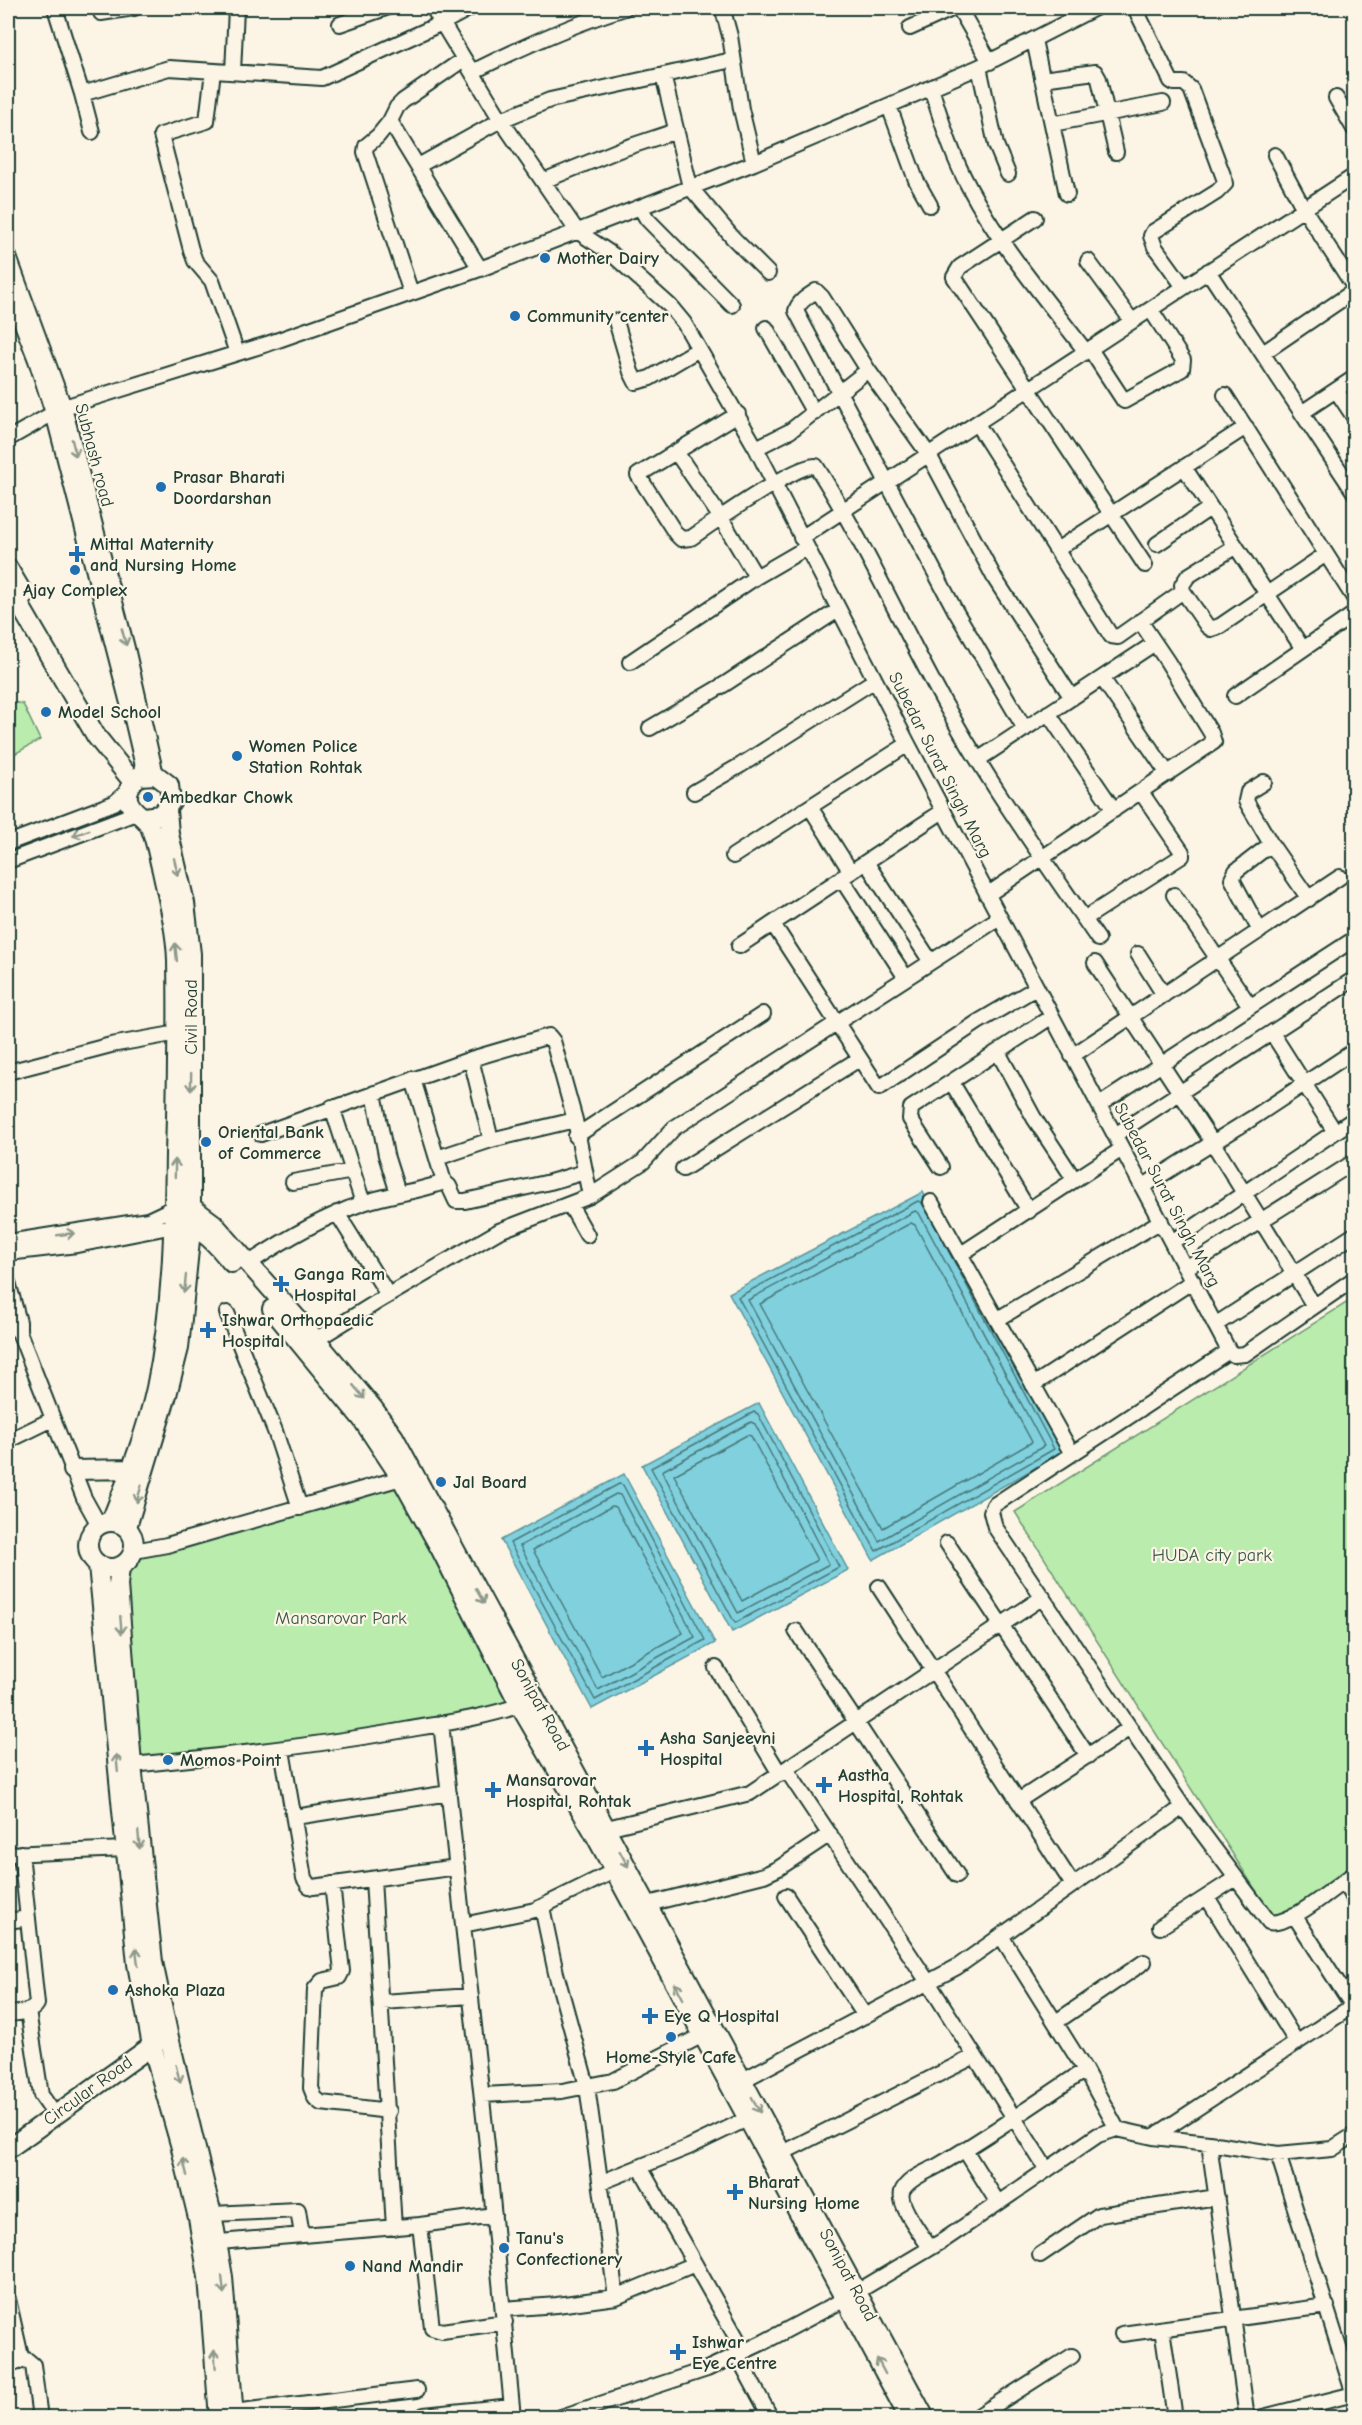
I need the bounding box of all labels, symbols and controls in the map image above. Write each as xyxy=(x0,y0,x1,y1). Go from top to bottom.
place label: Mother Dairy xyxy=(557,248,660,269)
marker: Mother Dairy xyxy=(538,251,552,265)
place label: Community center xyxy=(527,306,669,327)
marker: Community center xyxy=(508,309,522,323)
street label: Subhash road xyxy=(70,401,118,509)
one-way arrow xyxy=(69,439,81,458)
place label: Prasar Bharati Doordarshan xyxy=(173,467,285,509)
marker: Prasar Bharati Doordarshan xyxy=(154,480,168,494)
place label: Mittal Maternity and Nursing Home xyxy=(90,534,237,576)
marker: Mittal Maternity and Nursing Home xyxy=(68,545,86,563)
marker: Ajay Complex xyxy=(68,563,82,577)
place label: Ajay Complex xyxy=(23,580,127,601)
one-way arrow xyxy=(119,627,130,646)
street label: Subedar Surat Singh Marg xyxy=(884,669,996,861)
place label: Model School xyxy=(58,702,161,723)
marker: Model School xyxy=(39,705,53,719)
place label: Women Police Station Rohtak xyxy=(249,736,362,778)
marker: Women Police Station Rohtak xyxy=(230,749,244,763)
place label: Ambedkar Chowk xyxy=(160,787,293,808)
marker: Ambedkar Chowk xyxy=(141,790,155,804)
one-way arrow xyxy=(72,828,91,839)
one-way arrow xyxy=(171,858,183,877)
one-way arrow xyxy=(170,942,181,962)
street label: Civil Road xyxy=(181,979,202,1055)
one-way arrow xyxy=(186,1071,197,1091)
street label: Subedar Surat Singh Marg xyxy=(1109,1099,1225,1291)
place label: Oriental Bank of Commerce xyxy=(218,1122,324,1164)
marker: Oriental Bank of Commerce xyxy=(199,1135,213,1149)
one-way arrow xyxy=(169,1158,181,1178)
one-way arrow xyxy=(55,1228,75,1239)
place label: Ganga Ram Hospital xyxy=(294,1264,385,1306)
one-way arrow xyxy=(179,1273,190,1293)
marker: Ganga Ram Hospital xyxy=(272,1275,290,1293)
place label: Ishwar Orthopaedic Hospital xyxy=(222,1310,374,1352)
marker: Ishwar Orthopaedic Hospital xyxy=(199,1321,217,1339)
one-way arrow xyxy=(353,1384,366,1400)
place label: Jal Board xyxy=(453,1472,527,1493)
marker: Jal Board xyxy=(434,1475,448,1489)
one-way arrow xyxy=(132,1484,144,1503)
park label: HUDA city park xyxy=(1152,1545,1272,1566)
one-way arrow xyxy=(475,1586,486,1604)
park label: Mansarovar Park xyxy=(275,1608,407,1629)
one-way arrow xyxy=(116,1614,127,1634)
street label: Sonipat Road xyxy=(506,1655,574,1755)
place label: Asha Sanjeevni Hospital xyxy=(660,1728,776,1770)
marker: Asha Sanjeevni Hospital xyxy=(637,1739,655,1757)
place label: Momos Point xyxy=(180,1750,282,1771)
one-way arrow xyxy=(111,1753,122,1773)
marker: Momos Point xyxy=(161,1753,175,1767)
place label: Aastha Hospital, Rohtak xyxy=(838,1765,963,1807)
place label: Mansarovar Hospital, Rohtak xyxy=(506,1770,631,1812)
marker: Aastha Hospital, Rohtak xyxy=(815,1776,833,1794)
marker: Mansarovar Hospital, Rohtak xyxy=(484,1781,502,1799)
one-way arrow xyxy=(134,1830,145,1850)
one-way arrow xyxy=(618,1850,630,1867)
one-way arrow xyxy=(131,1947,142,1967)
place label: Ashoka Plaza xyxy=(125,1980,225,2001)
marker: Ashoka Plaza xyxy=(106,1983,120,1997)
one-way arrow xyxy=(673,1983,685,2000)
place label: Eye Q Hospital xyxy=(664,2006,779,2027)
marker: Eye Q Hospital xyxy=(641,2007,659,2025)
marker: Home-Style Cafe xyxy=(664,2030,678,2044)
place label: Home-Style Cafe xyxy=(606,2047,736,2068)
street label: Circular Road xyxy=(39,2052,137,2130)
one-way arrow xyxy=(173,2064,185,2083)
one-way arrow xyxy=(751,2095,762,2113)
one-way arrow xyxy=(179,2158,191,2177)
place label: Bharat Nursing Home xyxy=(748,2172,860,2214)
marker: Bharat Nursing Home xyxy=(726,2183,744,2201)
street label: Sonipat Road xyxy=(815,2225,881,2325)
place label: Tanu's Confectionery xyxy=(516,2228,623,2270)
marker: Tanu's Confectionery xyxy=(497,2241,511,2255)
place label: Nand Mandir xyxy=(362,2256,464,2277)
marker: Nand Mandir xyxy=(343,2259,357,2273)
one-way arrow xyxy=(218,2274,229,2294)
place label: Ishwar Eye Centre xyxy=(692,2332,777,2374)
marker: Ishwar Eye Centre xyxy=(669,2343,687,2361)
one-way arrow xyxy=(210,2350,221,2370)
one-way arrow xyxy=(875,2358,887,2375)

